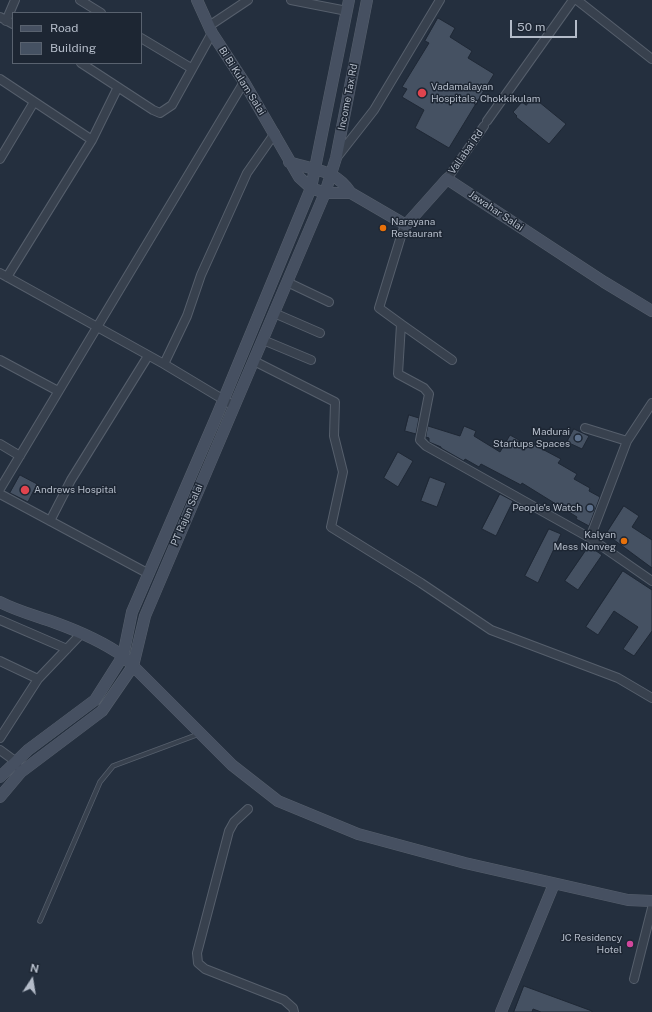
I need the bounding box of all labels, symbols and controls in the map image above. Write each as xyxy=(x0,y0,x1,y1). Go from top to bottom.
legend xyxy=(12,12,142,64)
scale bar xyxy=(512,12,579,38)
text: 50 m xyxy=(517,20,545,34)
text: Road xyxy=(50,21,78,35)
text: Building xyxy=(50,41,96,55)
street label: Bi Bi Kulam Salai xyxy=(216,45,268,117)
street label: Income Tax Rd xyxy=(336,63,360,131)
place label: Vadamalayan Hospitals, Chokkikulam xyxy=(431,81,540,104)
marker: Vadamalayan Hospitals, Chokkikulam xyxy=(416,87,428,99)
street label: Vallabai Rd xyxy=(446,127,486,177)
street label: Jawahar Salai xyxy=(466,188,526,234)
place label: Narayana Restaurant xyxy=(391,216,442,240)
marker: Narayana Restaurant xyxy=(378,223,388,233)
place label: Madurai Startups Spaces xyxy=(493,426,570,450)
marker: Madurai Startups Spaces xyxy=(573,433,583,443)
street label: PT Rajan Salai xyxy=(168,482,206,548)
marker: Andrews Hospital xyxy=(19,484,31,496)
place label: Andrews Hospital xyxy=(34,484,117,496)
place label: People's Watch xyxy=(512,502,582,514)
marker: People's Watch xyxy=(585,503,595,513)
place label: Kalyan Mess Nonveg xyxy=(554,529,616,552)
marker: Kalyan Mess Nonveg xyxy=(619,536,629,546)
place label: JC Residency Hotel xyxy=(561,932,622,956)
marker: JC Residency Hotel xyxy=(625,939,635,949)
north arrow xyxy=(12,960,52,1000)
text: N xyxy=(29,961,40,975)

